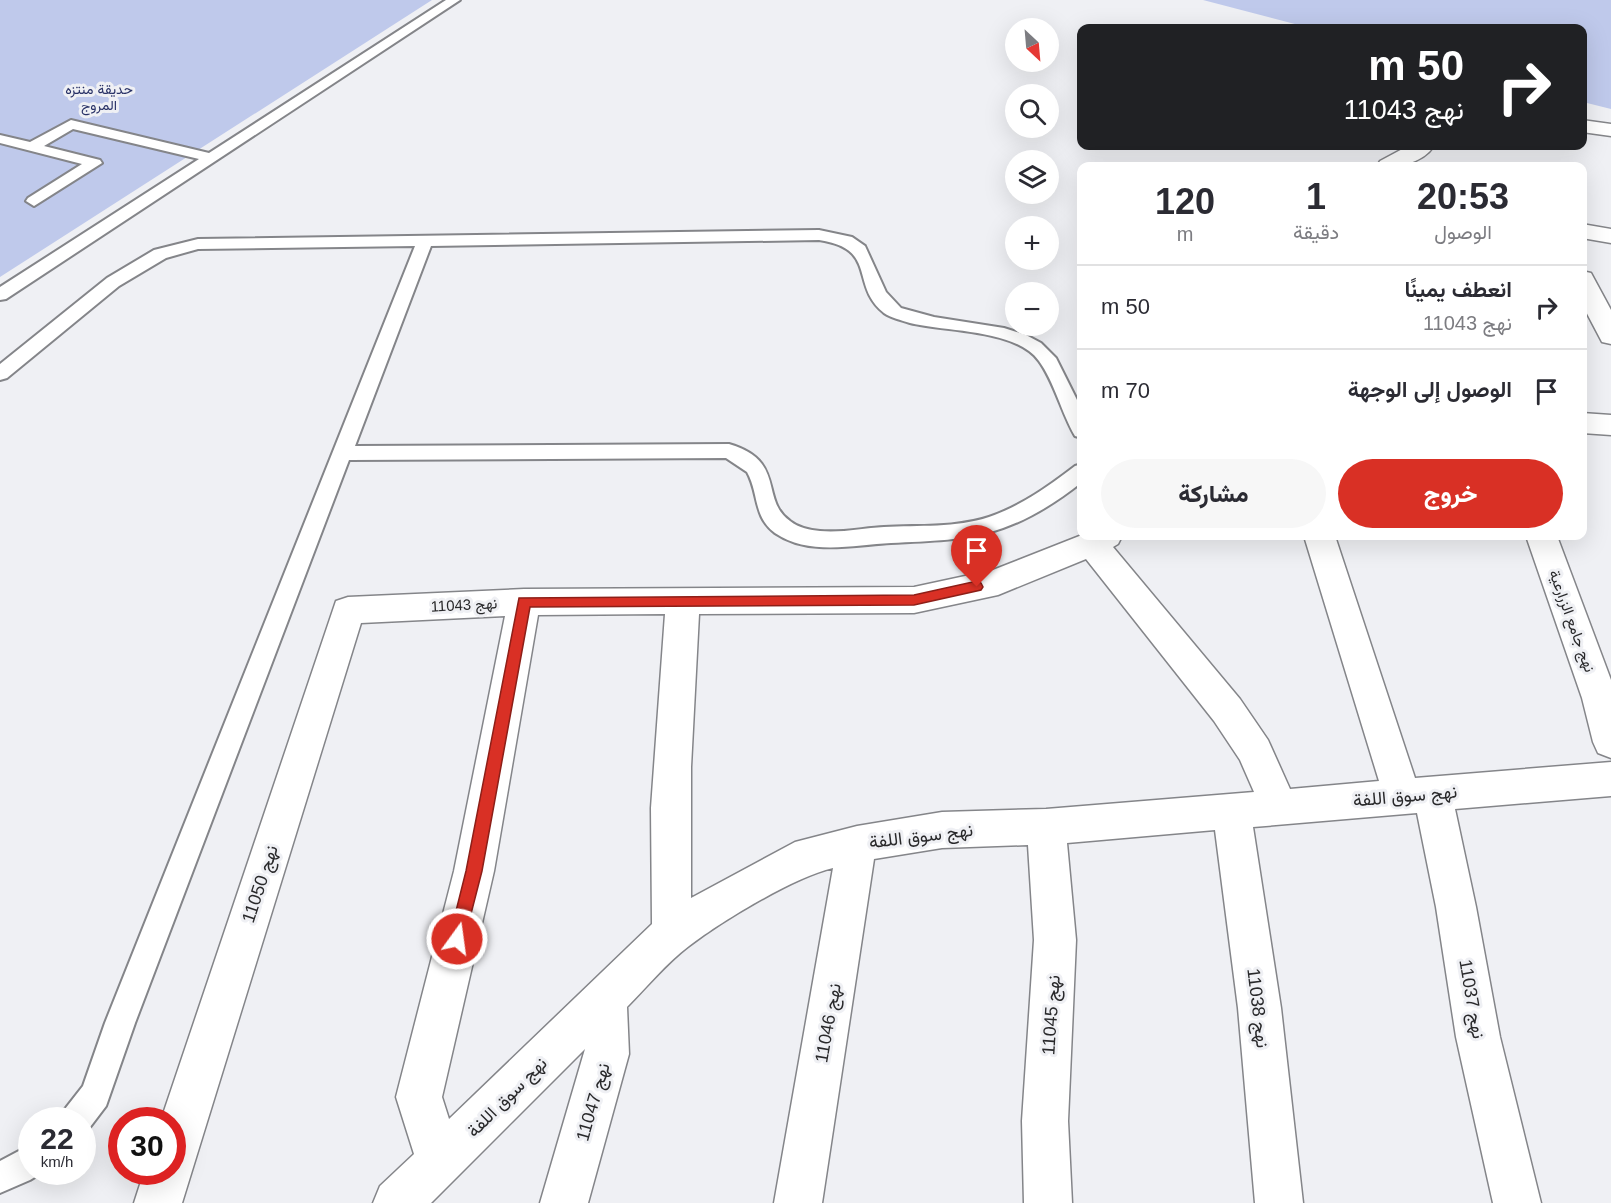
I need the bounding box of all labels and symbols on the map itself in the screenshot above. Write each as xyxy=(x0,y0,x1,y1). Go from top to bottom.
north arrow xyxy=(1005,18,1059,72)
park label: حديقة منتزه المروج xyxy=(65,81,133,116)
pin xyxy=(951,525,1002,587)
street label: نهج جامع الزرارعية xyxy=(1543,567,1599,675)
street label: نهج 11043 xyxy=(430,594,498,618)
street label: نهج سوق اللفة xyxy=(1352,781,1458,813)
street label: نهج سوق اللفة xyxy=(868,820,974,854)
street label: نهج 11050 xyxy=(238,843,284,926)
position arrow xyxy=(425,907,489,971)
street label: نهج 11037 xyxy=(1453,958,1489,1041)
street label: نهج 11038 xyxy=(1241,967,1273,1049)
street label: نهج 11045 xyxy=(1038,974,1066,1056)
street label: نهج 11046 xyxy=(811,982,847,1065)
street label: نهج سوق اللفة xyxy=(463,1053,552,1142)
street label: نهج 11047 xyxy=(572,1061,616,1144)
speed limit sign: 30 xyxy=(108,1107,186,1185)

